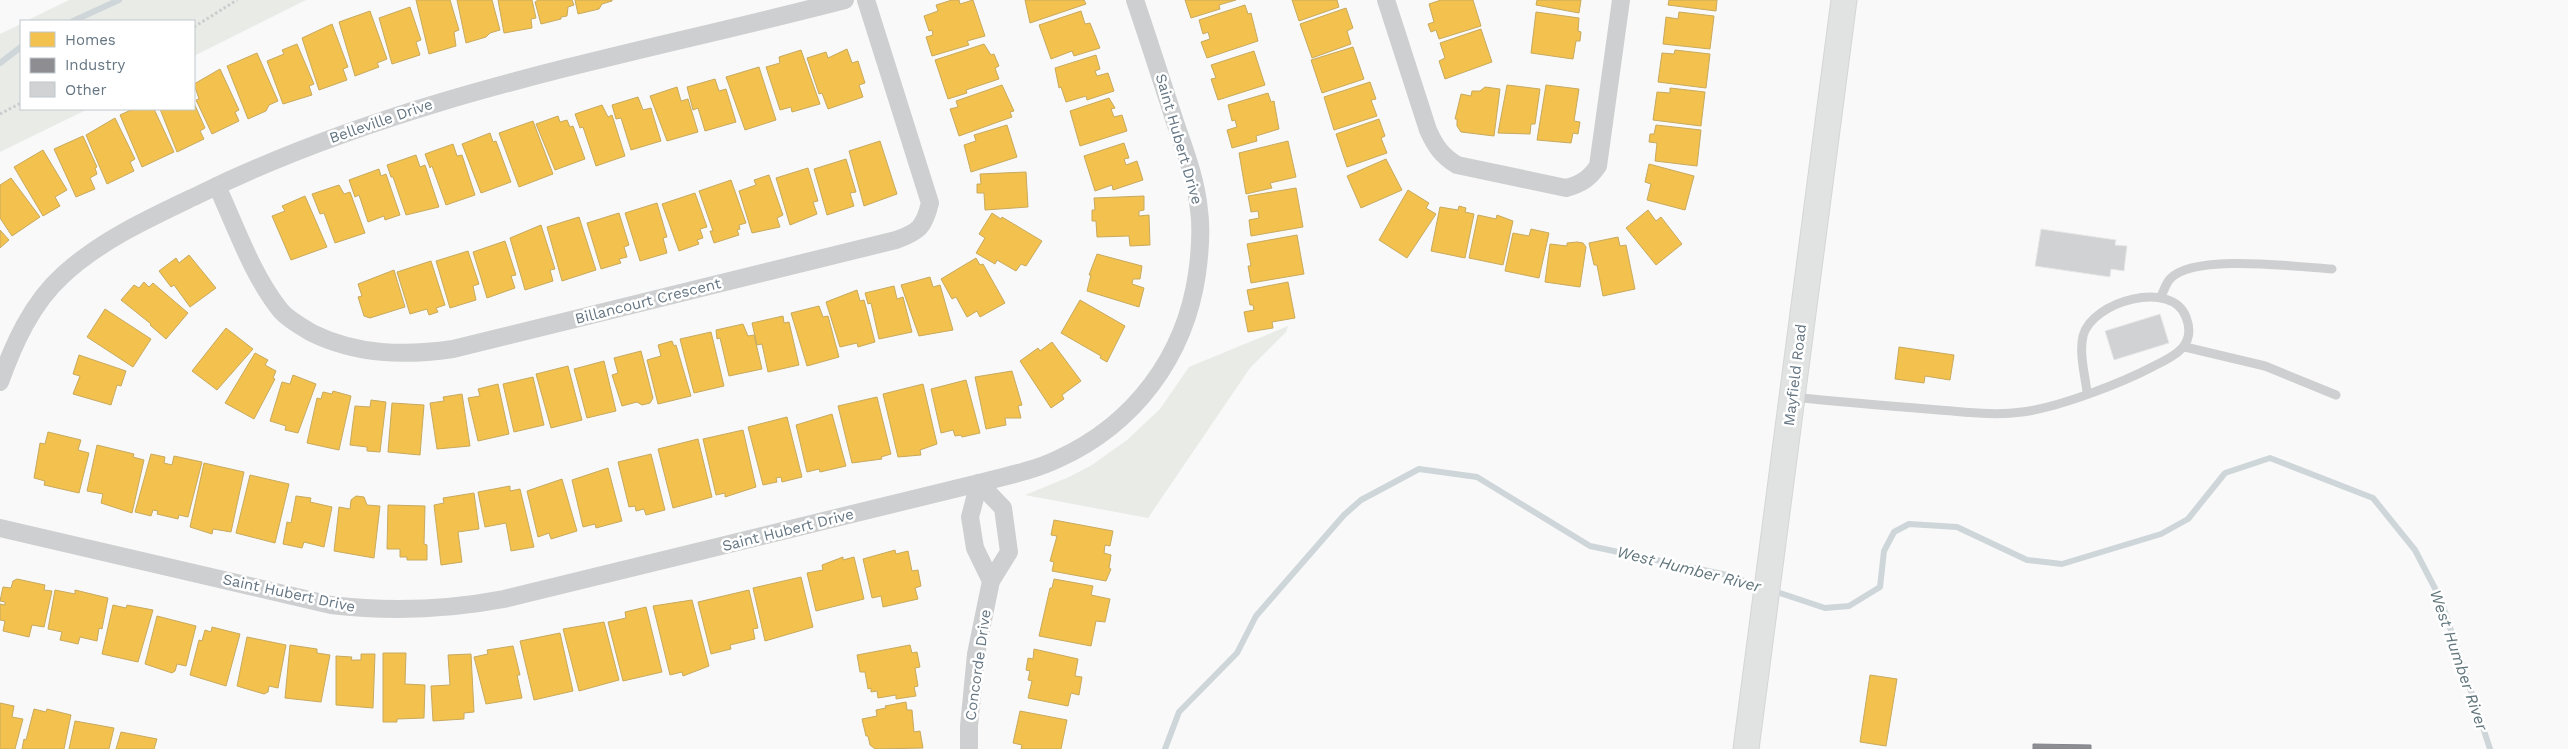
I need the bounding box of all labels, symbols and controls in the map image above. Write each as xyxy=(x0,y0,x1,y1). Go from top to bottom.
legend xyxy=(20,20,195,110)
text: Homes xyxy=(65,31,116,49)
text: Industry xyxy=(65,56,126,74)
street label: Saint Hubert Drive xyxy=(1152,72,1206,206)
text: Other xyxy=(65,81,107,99)
street label: Belleville Drive xyxy=(327,95,435,147)
street label: Billancourt Crescent xyxy=(573,274,724,328)
street label: Mayfield Road xyxy=(1780,323,1810,427)
street label: Saint Hubert Drive xyxy=(720,505,856,555)
water label: West Humber River xyxy=(1615,542,1764,596)
street label: Saint Hubert Drive xyxy=(221,570,357,616)
water label: West Humber River xyxy=(2426,587,2492,734)
street label: Concorde Drive xyxy=(961,608,995,722)

